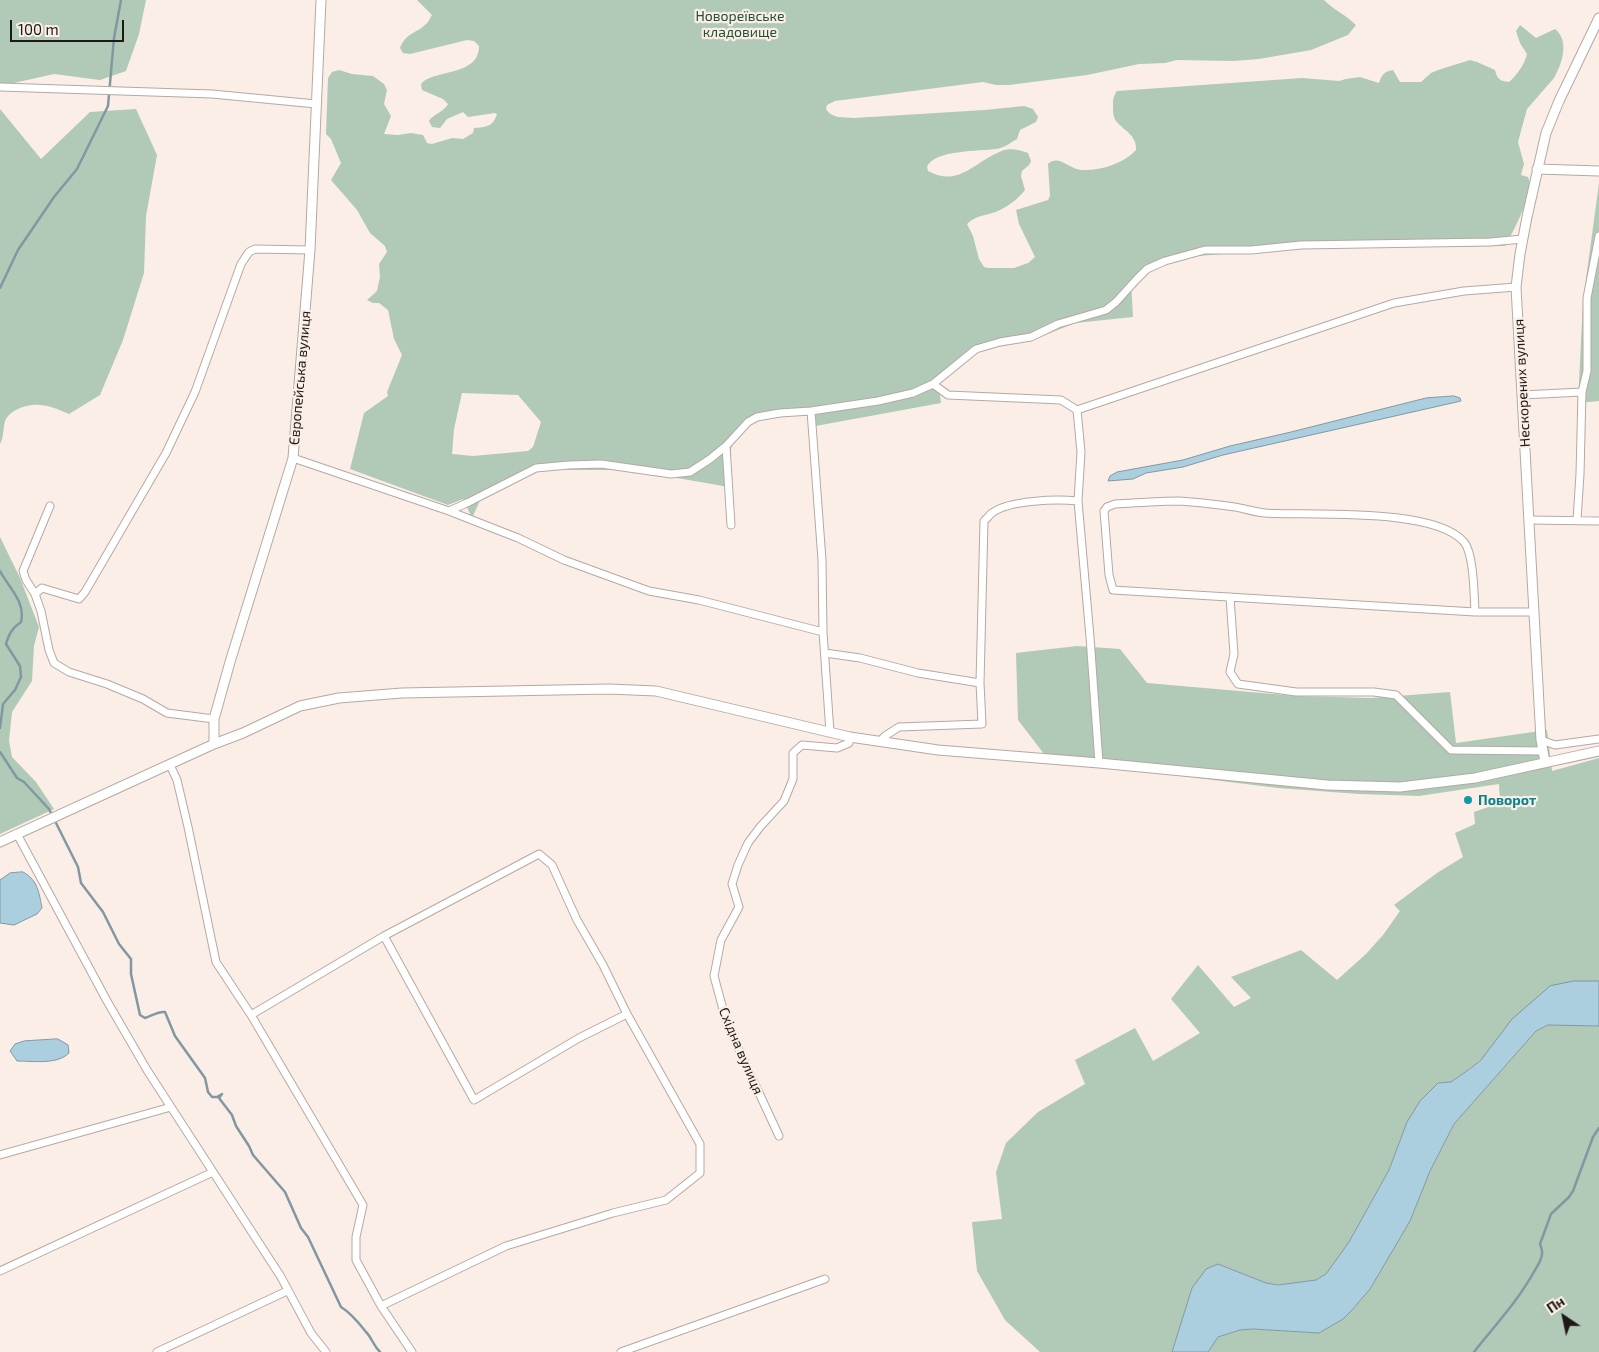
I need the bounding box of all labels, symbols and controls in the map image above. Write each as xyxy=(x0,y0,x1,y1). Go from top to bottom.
park label: Новореївське кладовище xyxy=(695,8,785,40)
scale bar xyxy=(12,10,126,42)
text: 100 m xyxy=(18,20,59,38)
street label: Європейська вулиця xyxy=(286,310,314,446)
street label: Нескорених вулиця xyxy=(1510,318,1534,448)
place label: Поворот xyxy=(1478,792,1536,808)
marker: Поворот xyxy=(1462,794,1474,806)
street label: Східна вулиця xyxy=(715,1005,767,1097)
north arrow xyxy=(1539,1292,1589,1342)
text: Пн xyxy=(1543,1292,1568,1316)

